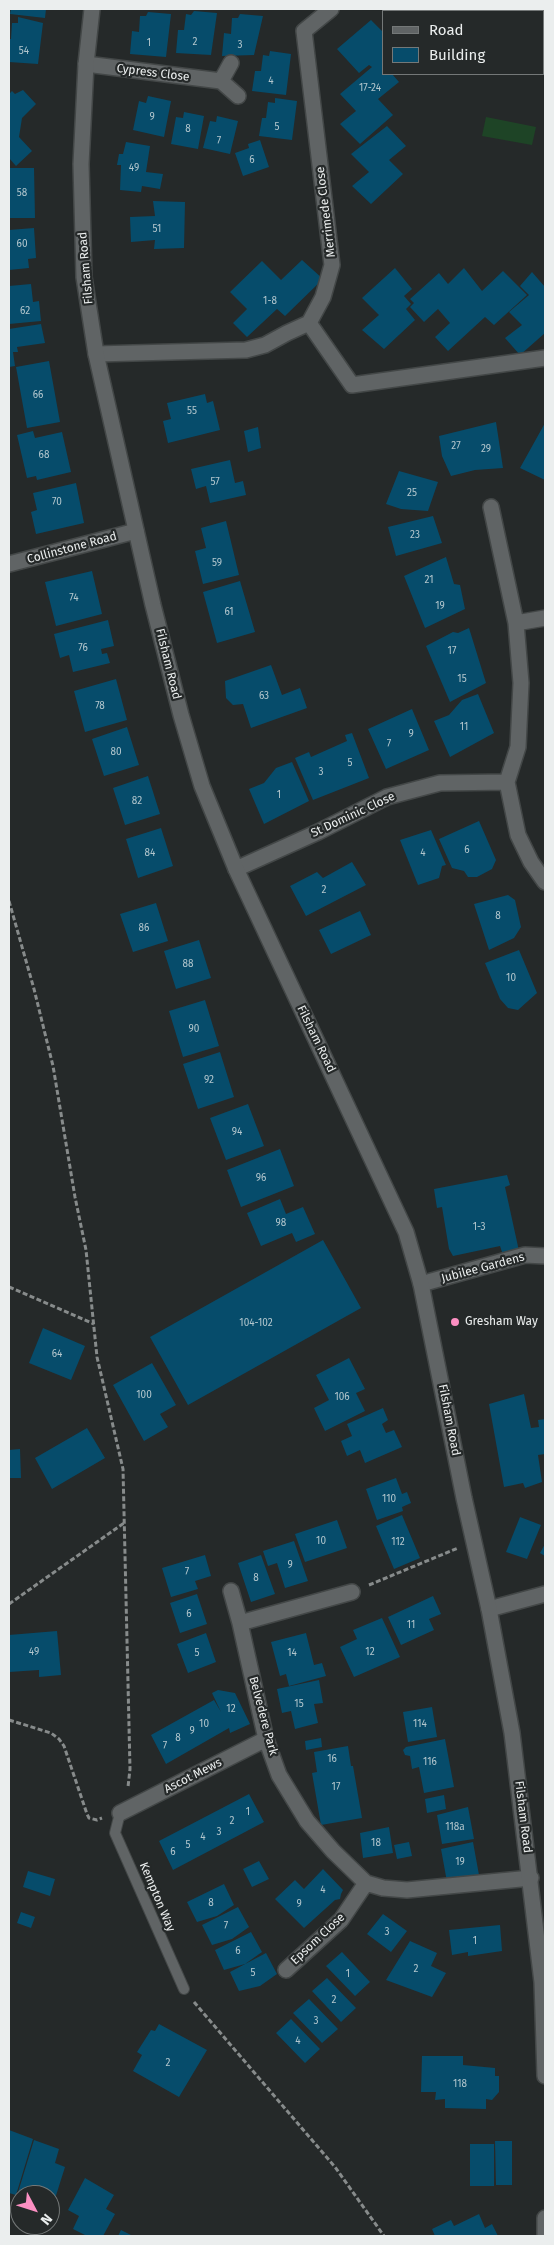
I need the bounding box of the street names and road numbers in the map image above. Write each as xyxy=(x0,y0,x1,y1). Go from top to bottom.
street label: Cypress Close xyxy=(116,61,190,85)
street label: Merrimede Close xyxy=(313,166,339,258)
street label: Filsham Road xyxy=(76,231,96,305)
street label: Collinstone Road xyxy=(26,529,118,567)
street label: Filsham Road xyxy=(152,627,184,701)
street label: St Dominic Close xyxy=(309,789,397,841)
street label: Filsham Road xyxy=(294,1003,338,1075)
street label: Jubilee Gardens xyxy=(440,1250,526,1286)
street label: Filsham Road xyxy=(435,1383,463,1457)
street label: Belvedere Park xyxy=(246,1675,280,1757)
street label: Ascot Mews xyxy=(162,1755,224,1797)
street label: Filsham Road xyxy=(511,1780,535,1854)
street label: Kempton Way xyxy=(136,1860,178,1934)
street label: Epsom Close xyxy=(288,1910,348,1968)

